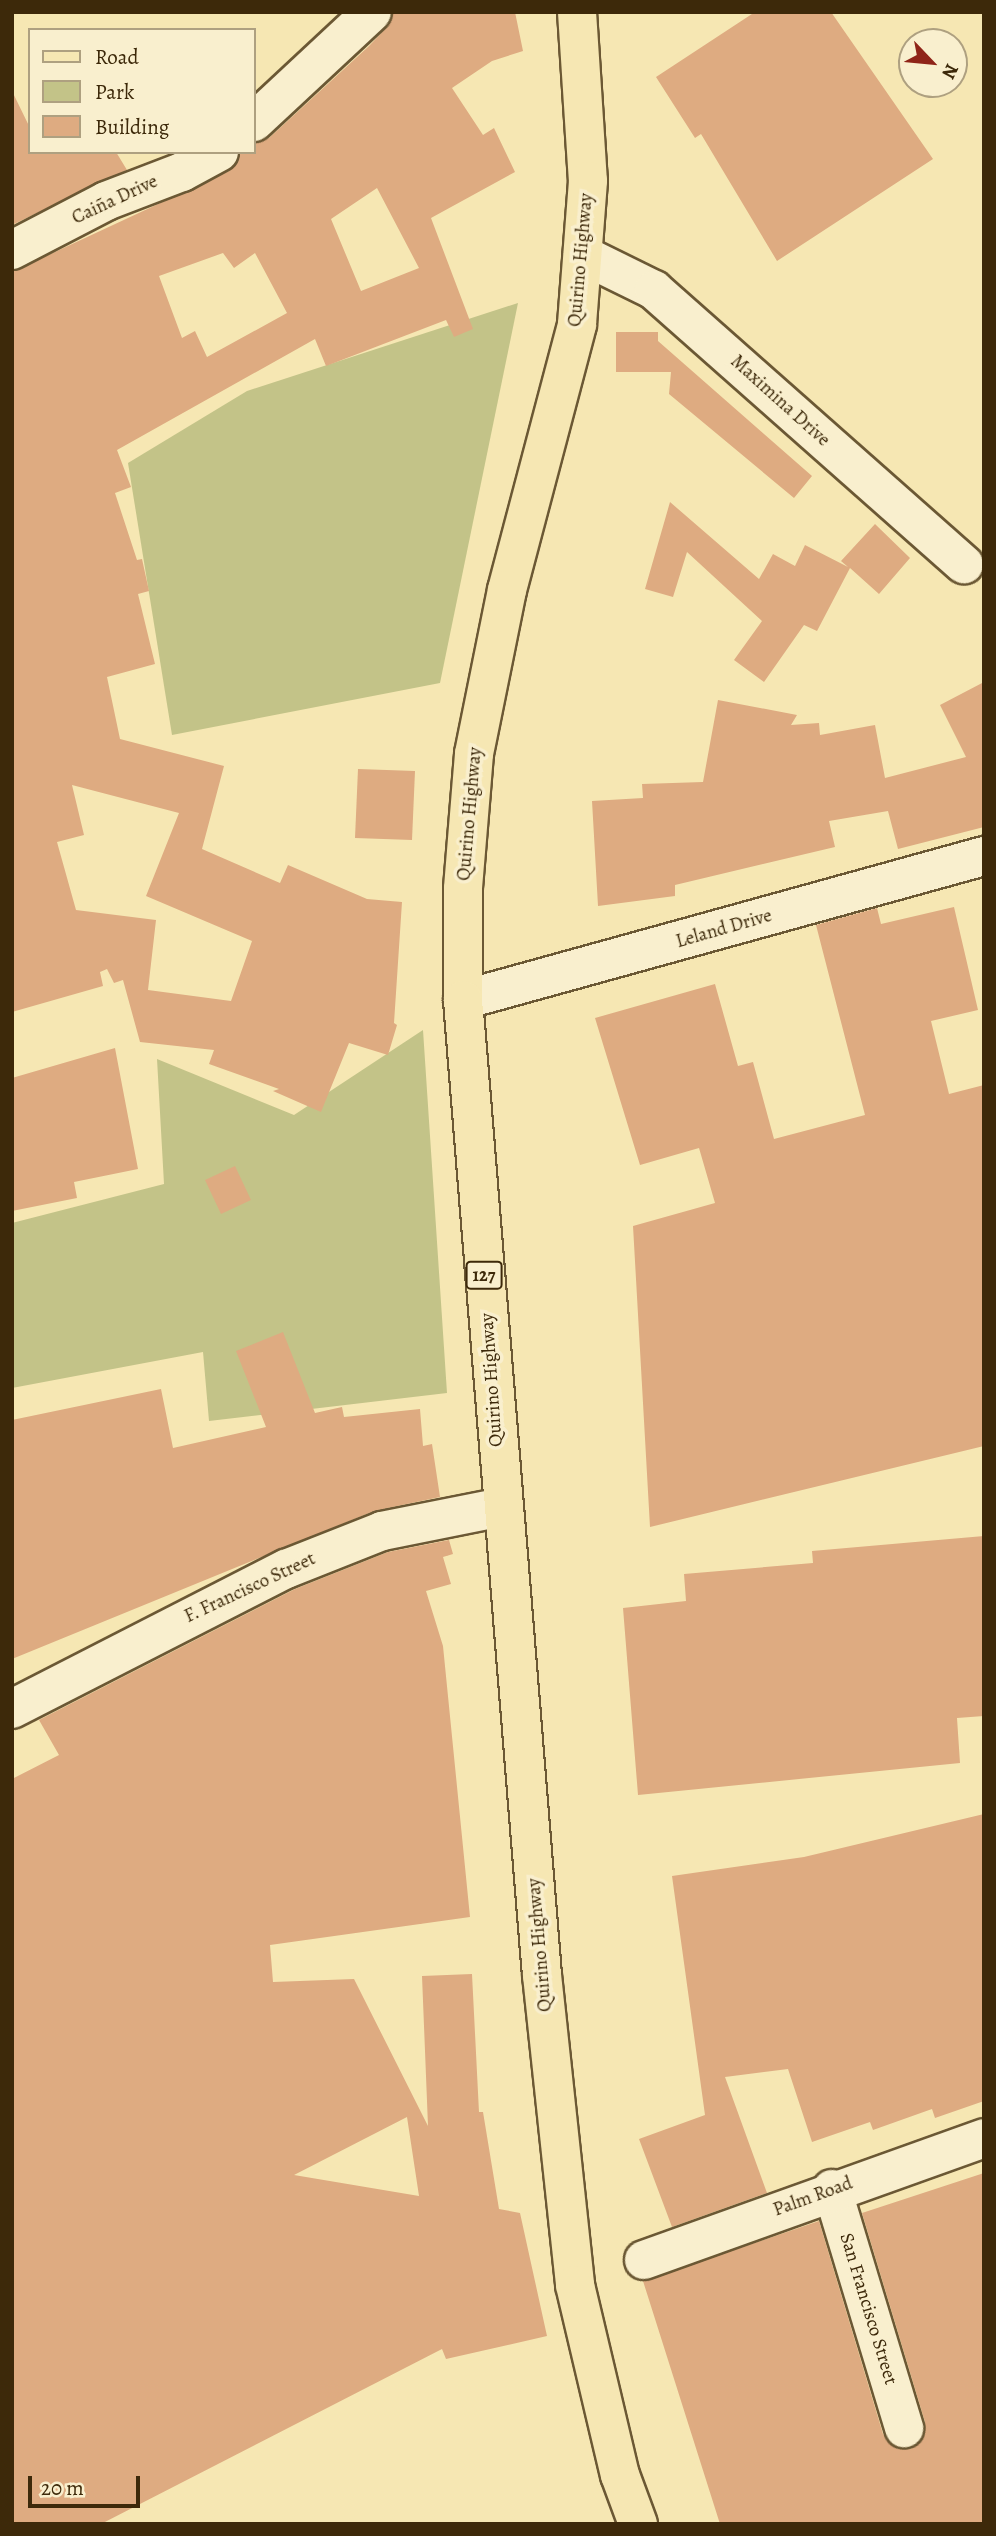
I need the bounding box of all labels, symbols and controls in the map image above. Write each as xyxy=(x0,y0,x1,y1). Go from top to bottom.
legend xyxy=(28,28,256,154)
north arrow xyxy=(898,28,968,98)
text: Road xyxy=(95,43,139,71)
text: N xyxy=(935,59,965,83)
text: Park xyxy=(95,78,134,106)
text: Building xyxy=(95,113,169,141)
street label: Caiña Drive xyxy=(68,170,162,230)
street label: Quirino Highway xyxy=(564,192,598,328)
street label: Maximina Drive xyxy=(726,350,834,452)
street label: Quirino Highway xyxy=(453,746,487,882)
street label: Leland Drive xyxy=(673,904,775,954)
road number: 127 xyxy=(465,1260,503,1290)
street label: Quirino Highway xyxy=(476,1312,508,1448)
street label: F. Francisco Street xyxy=(181,1548,319,1628)
street label: Quirino Highway xyxy=(523,1877,557,2013)
street label: Palm Road xyxy=(770,2172,856,2222)
street label: San Francisco Street xyxy=(834,2231,902,2387)
scale bar xyxy=(32,2462,144,2506)
text: 20 m xyxy=(41,2474,84,2502)

